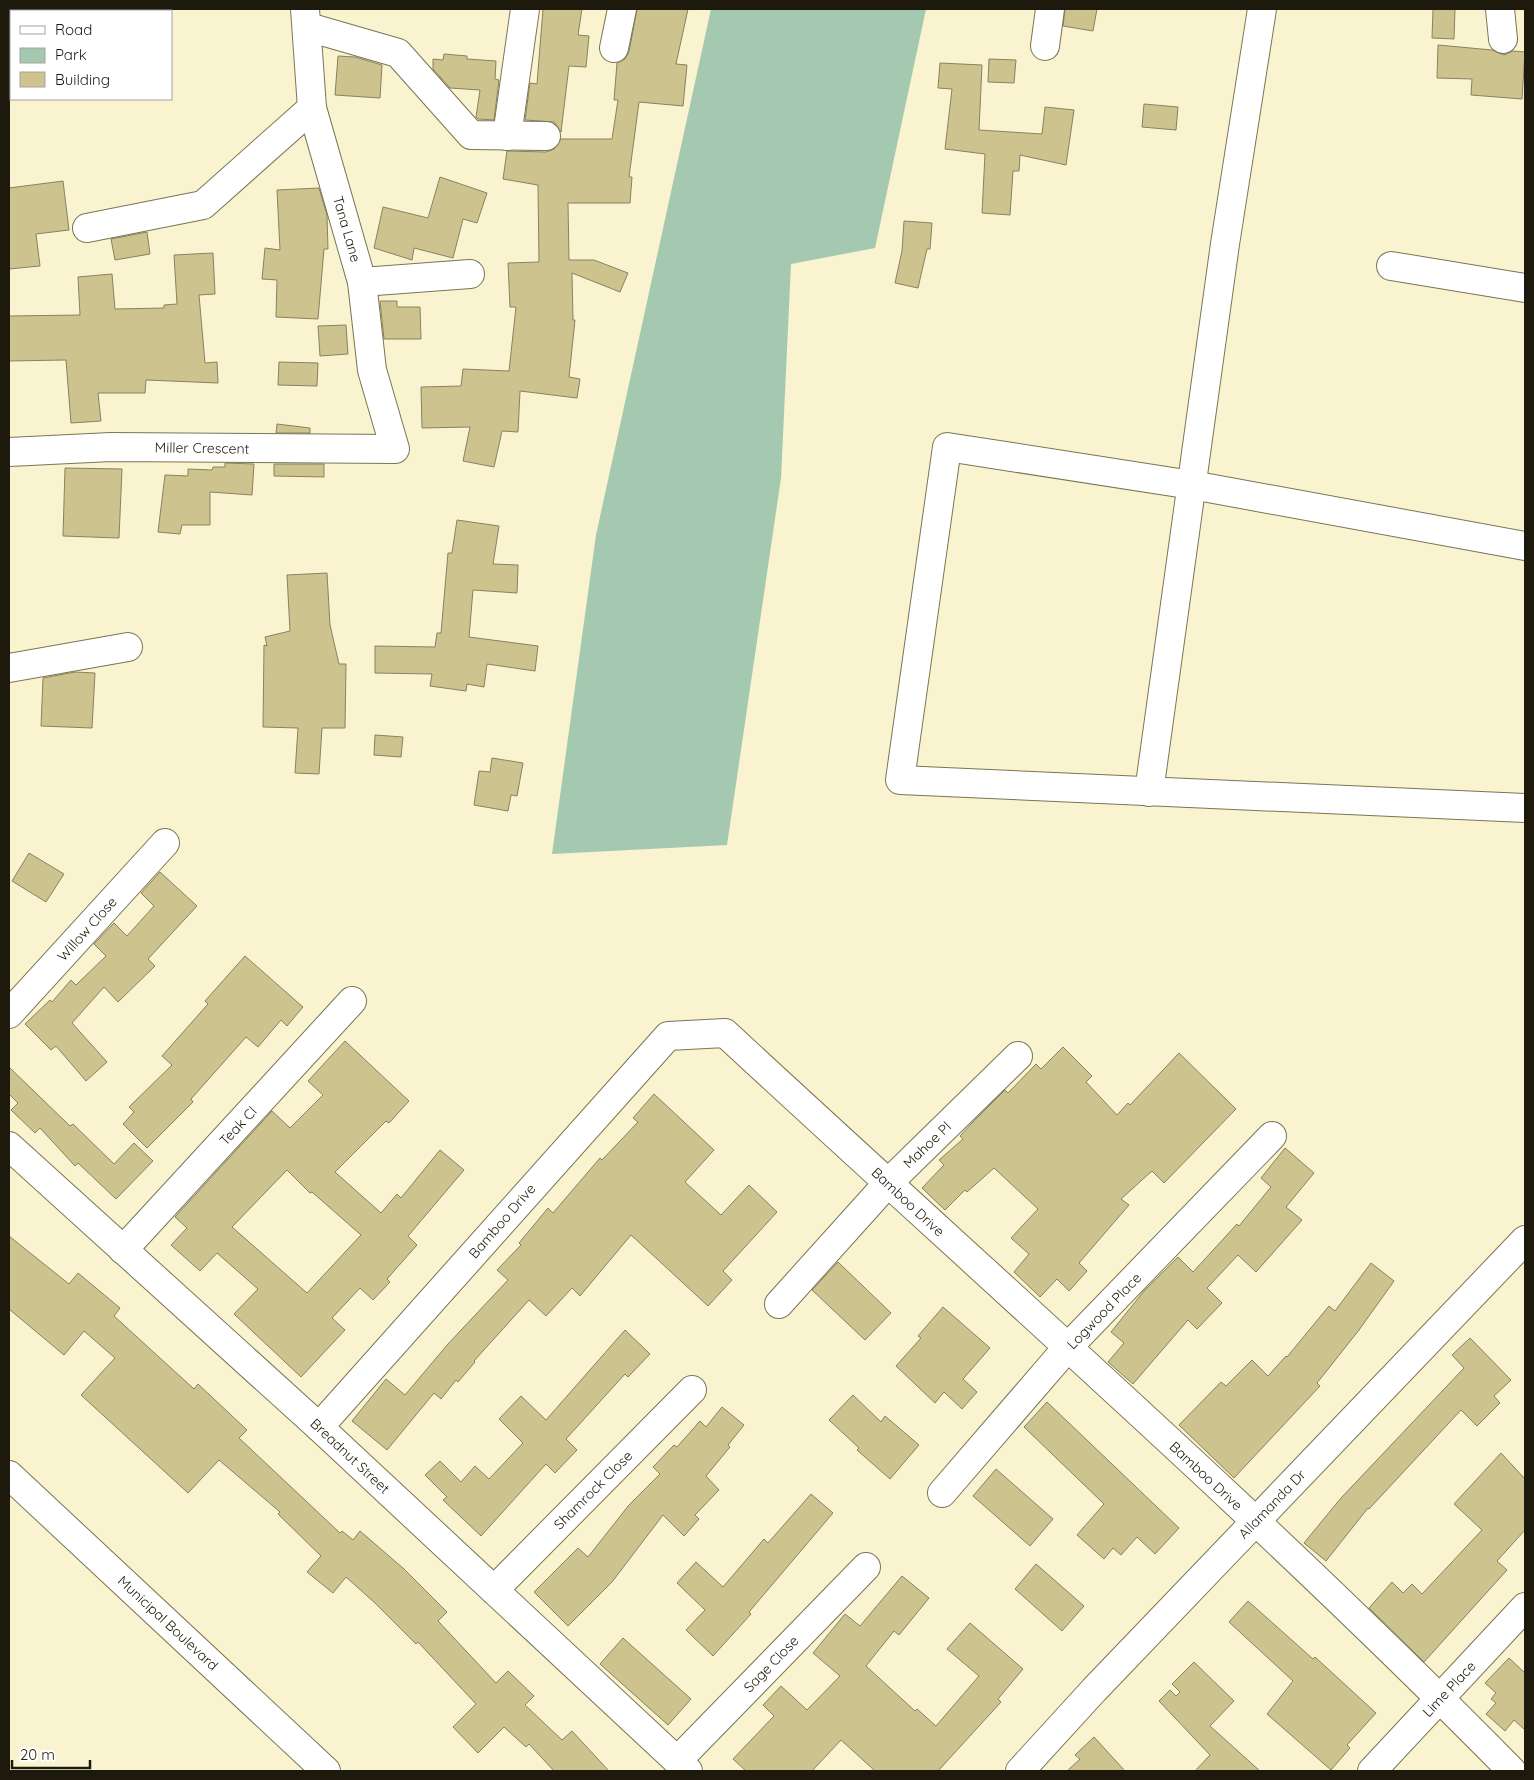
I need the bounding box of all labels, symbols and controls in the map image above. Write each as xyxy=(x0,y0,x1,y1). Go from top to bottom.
legend xyxy=(10,10,172,100)
text: Road xyxy=(55,20,92,39)
text: Park xyxy=(55,45,87,64)
text: Building xyxy=(55,70,110,89)
street label: Tana Lane xyxy=(329,194,365,264)
street label: Miller Crescent xyxy=(154,438,250,458)
street label: Willow Close xyxy=(53,893,121,965)
street label: Teak Cl xyxy=(215,1103,261,1149)
street label: Mahoe Pl xyxy=(899,1118,955,1172)
street label: Bamboo Drive xyxy=(868,1164,948,1240)
street label: Bamboo Drive xyxy=(465,1180,539,1262)
street label: Logwood Place xyxy=(1063,1269,1145,1353)
street label: Breadnut Street xyxy=(307,1415,394,1498)
street label: Bamboo Drive xyxy=(1166,1438,1246,1514)
street label: Shamrock Close xyxy=(550,1447,636,1533)
street label: Allamanda Dr xyxy=(1234,1465,1310,1542)
street label: Municipal Boulevard xyxy=(114,1572,222,1674)
street label: Sage Close xyxy=(740,1632,802,1696)
street label: Lime Place xyxy=(1418,1657,1480,1721)
scale bar xyxy=(12,1738,90,1770)
text: 20 m xyxy=(20,1745,55,1764)

